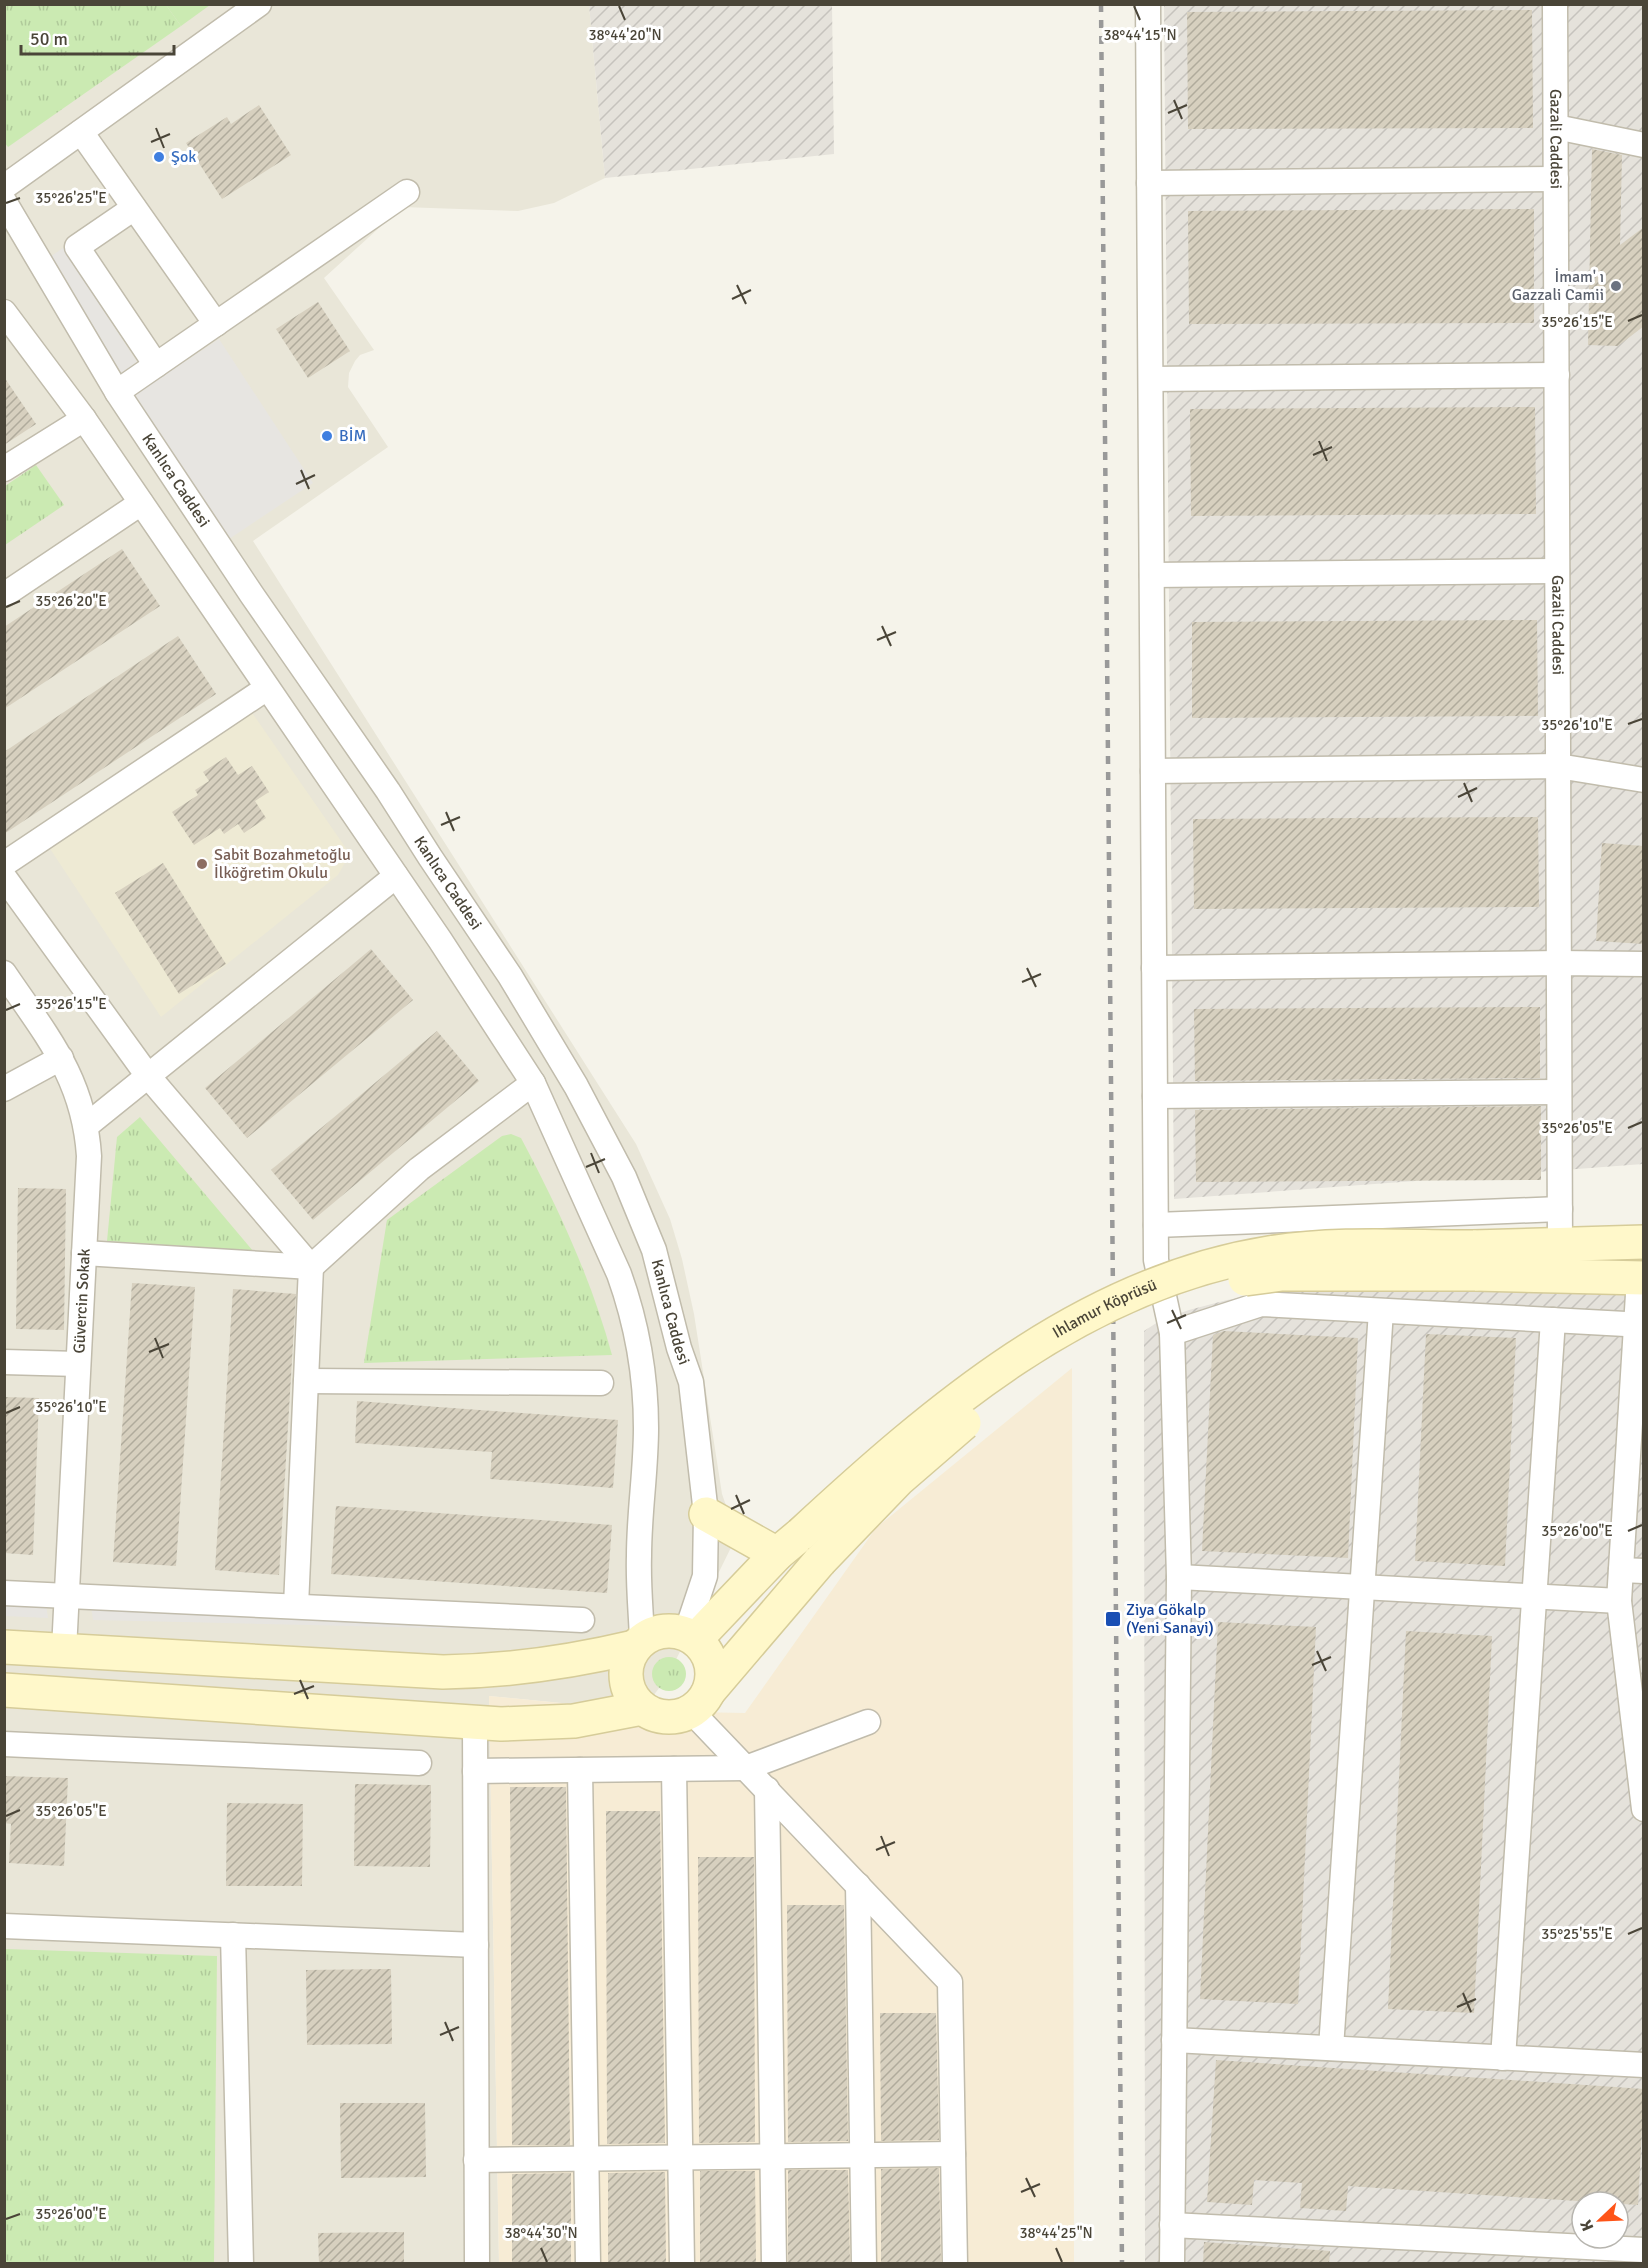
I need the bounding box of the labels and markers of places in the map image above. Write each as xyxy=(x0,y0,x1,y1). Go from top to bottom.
place label: Şok xyxy=(171,147,196,167)
marker: Şok xyxy=(152,150,166,164)
place label: İmam' ı Gazzali Camii xyxy=(1512,267,1604,305)
marker: İmam' ı Gazzali Camii xyxy=(1609,279,1623,293)
place label: BİM xyxy=(339,426,366,446)
marker: BİM xyxy=(320,429,334,443)
place label: Sabit Bozahmetoğlu İlköğretim Okulu xyxy=(214,845,351,883)
marker: Sabit Bozahmetoğlu İlköğretim Okulu xyxy=(195,857,209,871)
place label: Ziya Gökalp (Yeni Sanayi) xyxy=(1126,1600,1214,1638)
marker: Ziya Gökalp (Yeni Sanayi) xyxy=(1104,1610,1122,1628)

